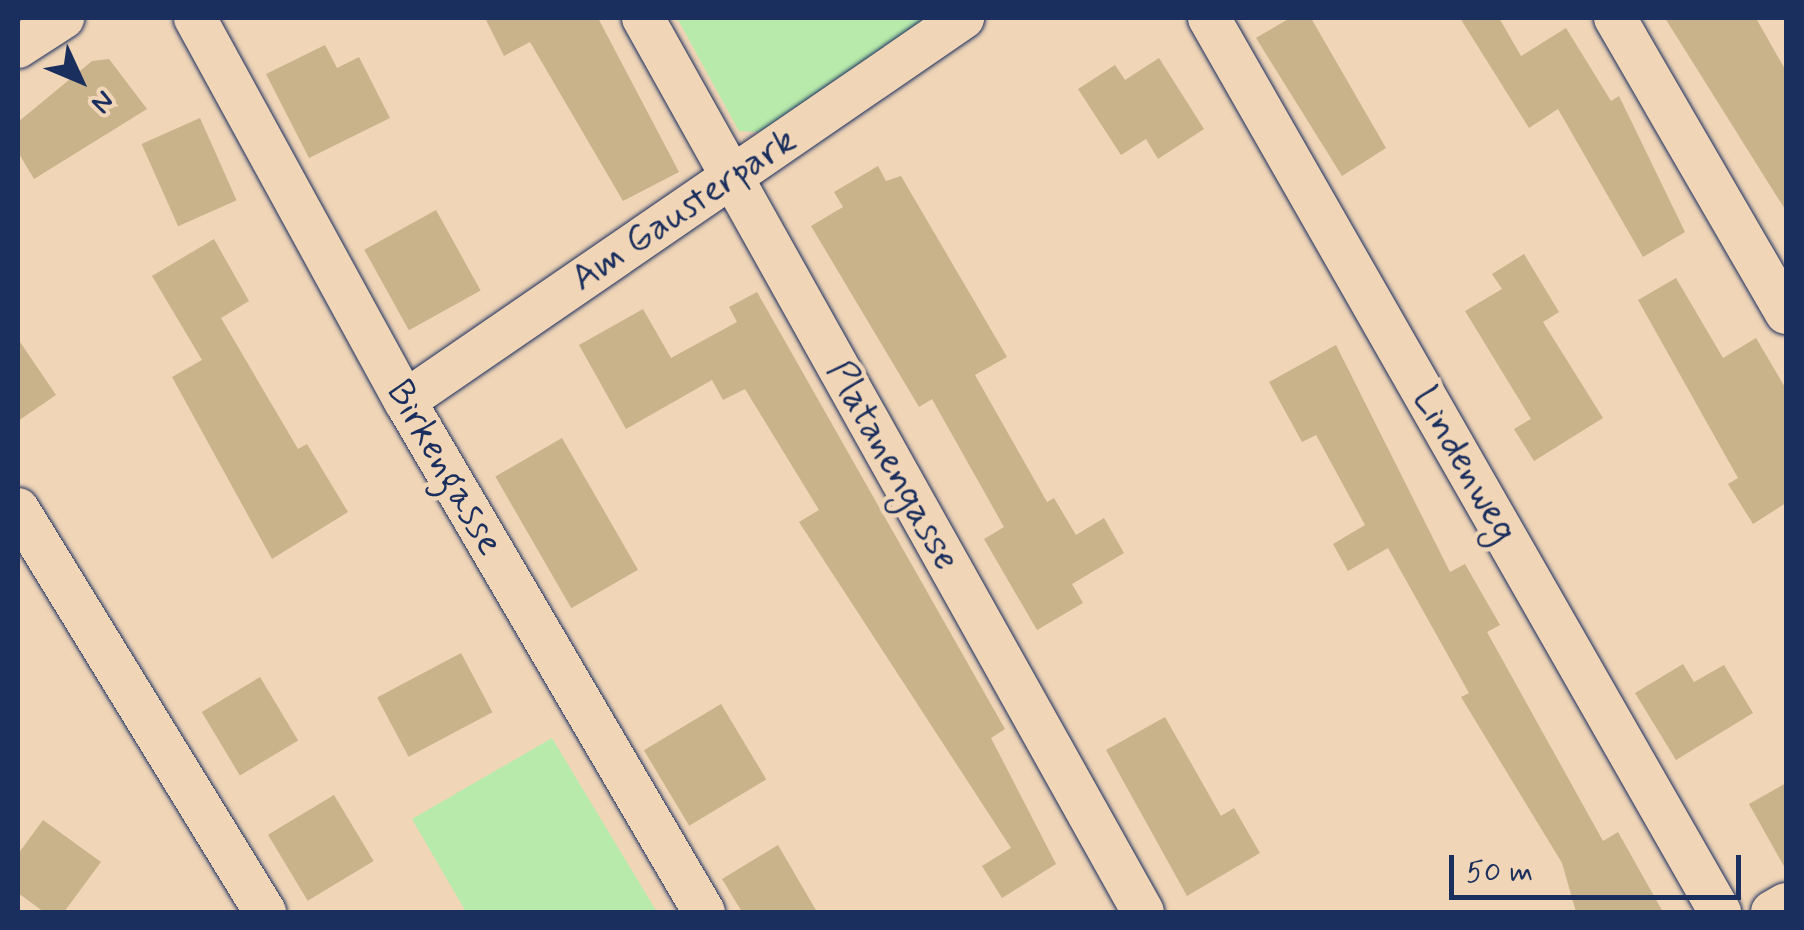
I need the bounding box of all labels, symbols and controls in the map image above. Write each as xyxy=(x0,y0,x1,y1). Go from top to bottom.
north arrow xyxy=(30,30,130,130)
text: N xyxy=(82,82,122,121)
street label: Am Gausterpark xyxy=(566,120,802,300)
street label: Platanengasse xyxy=(816,353,968,579)
street label: Birkengasse xyxy=(376,372,512,564)
street label: Lindenweg xyxy=(1401,379,1527,551)
scale bar xyxy=(1454,835,1746,897)
text: 50 m xyxy=(1466,853,1533,892)

